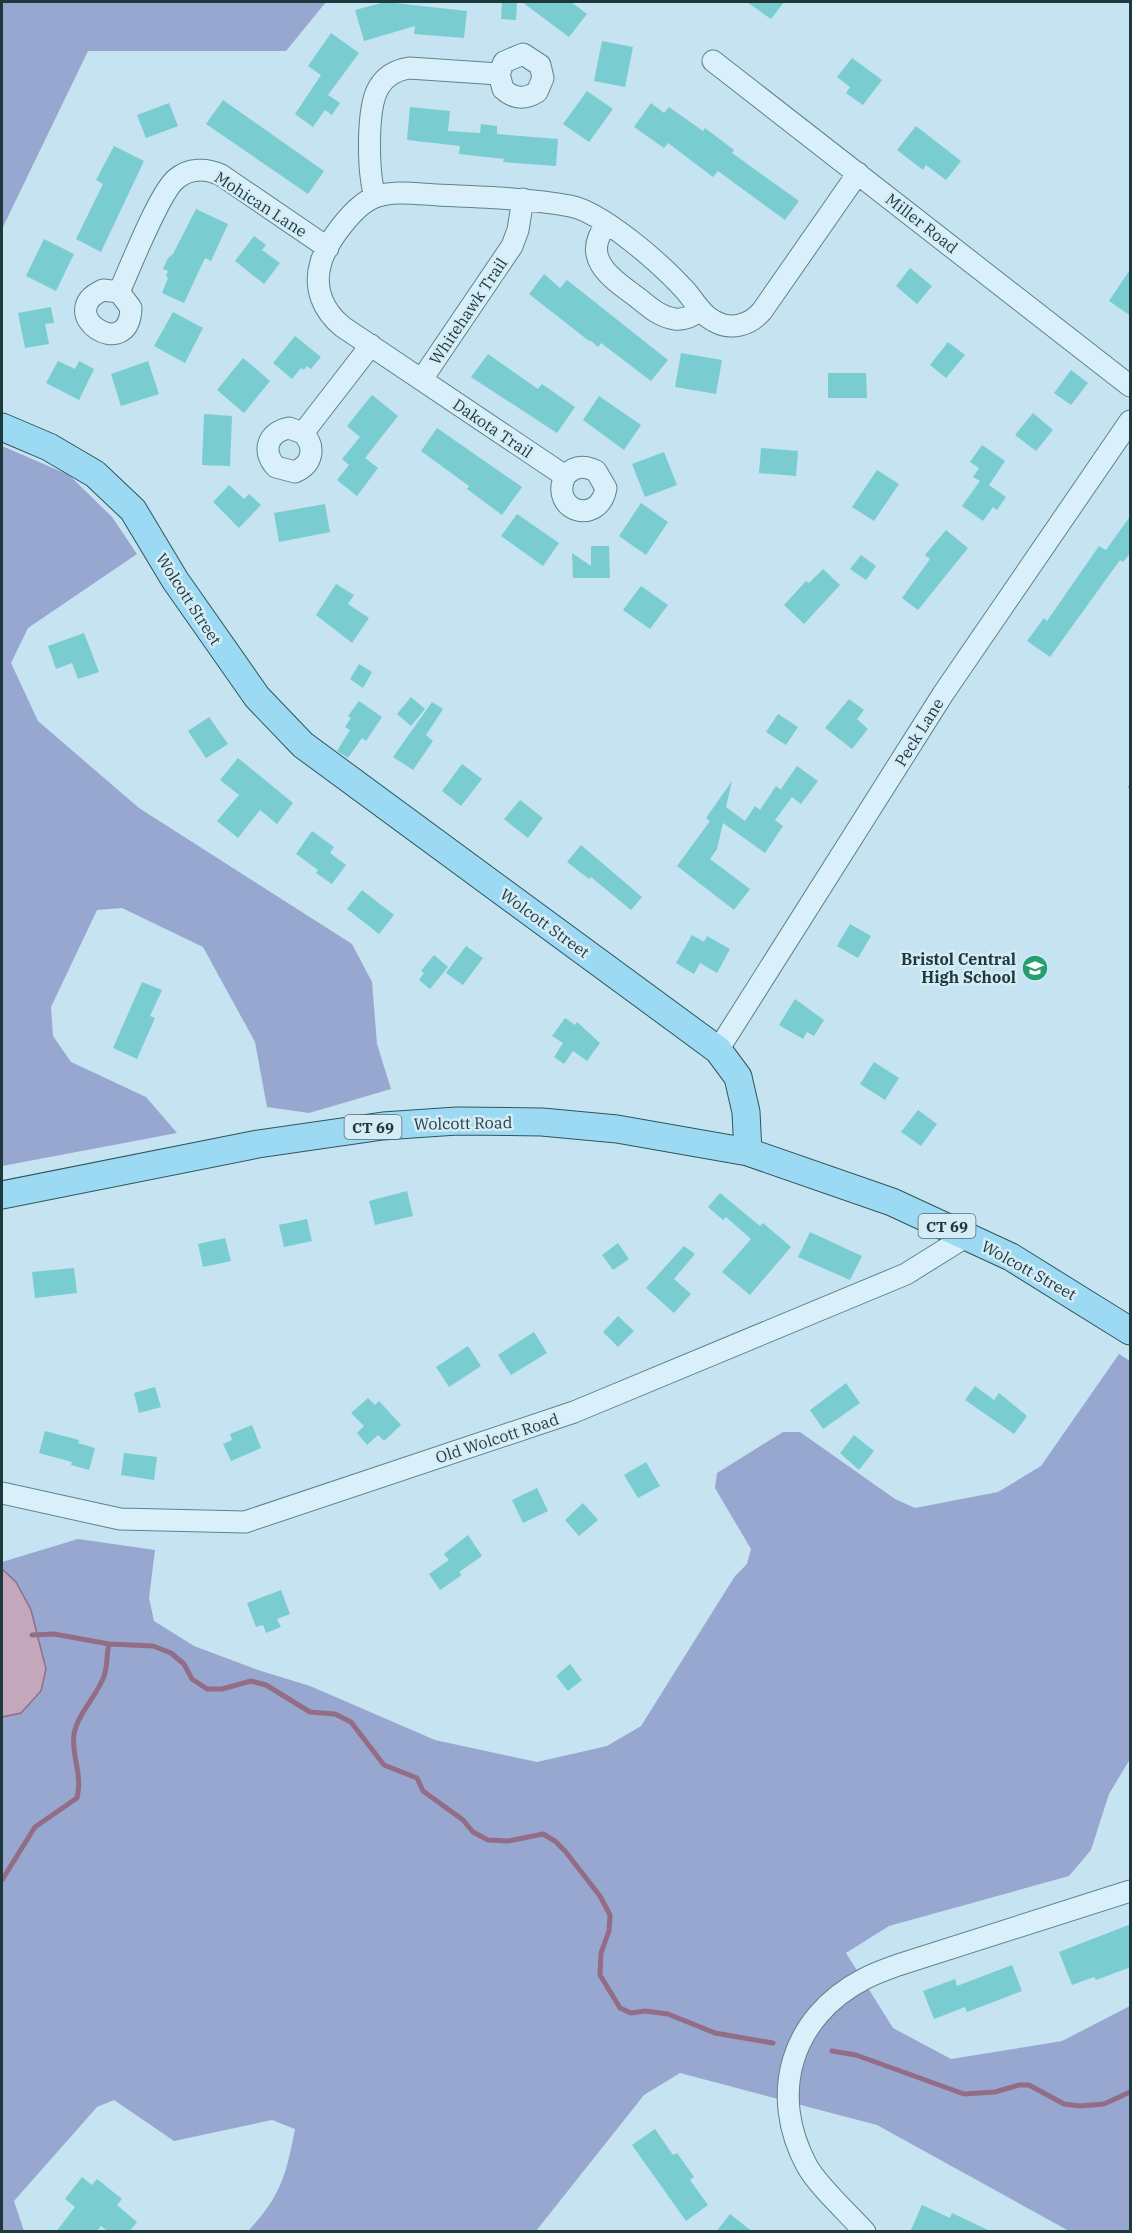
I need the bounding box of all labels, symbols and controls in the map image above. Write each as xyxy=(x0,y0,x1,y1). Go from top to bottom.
street label: Mohican Lane xyxy=(211,167,311,241)
street label: Miller Road xyxy=(882,189,962,258)
street label: Whitehawk Trail xyxy=(425,254,511,368)
street label: Dakota Trail xyxy=(449,394,537,462)
street label: Wolcott Street xyxy=(152,549,226,649)
street label: Peck Lane xyxy=(890,694,948,770)
street label: Wolcott Street xyxy=(496,884,594,962)
place label: Bristol Central High School xyxy=(901,949,1016,987)
school or university icon: Bristol Central High School xyxy=(1020,953,1050,983)
street label: Wolcott Road xyxy=(413,1112,513,1134)
road number: CT 69 xyxy=(344,1115,401,1139)
road number: CT 69 xyxy=(918,1214,976,1238)
street label: Wolcott Street xyxy=(978,1236,1080,1304)
street label: Old Wolcott Road xyxy=(433,1409,561,1467)

